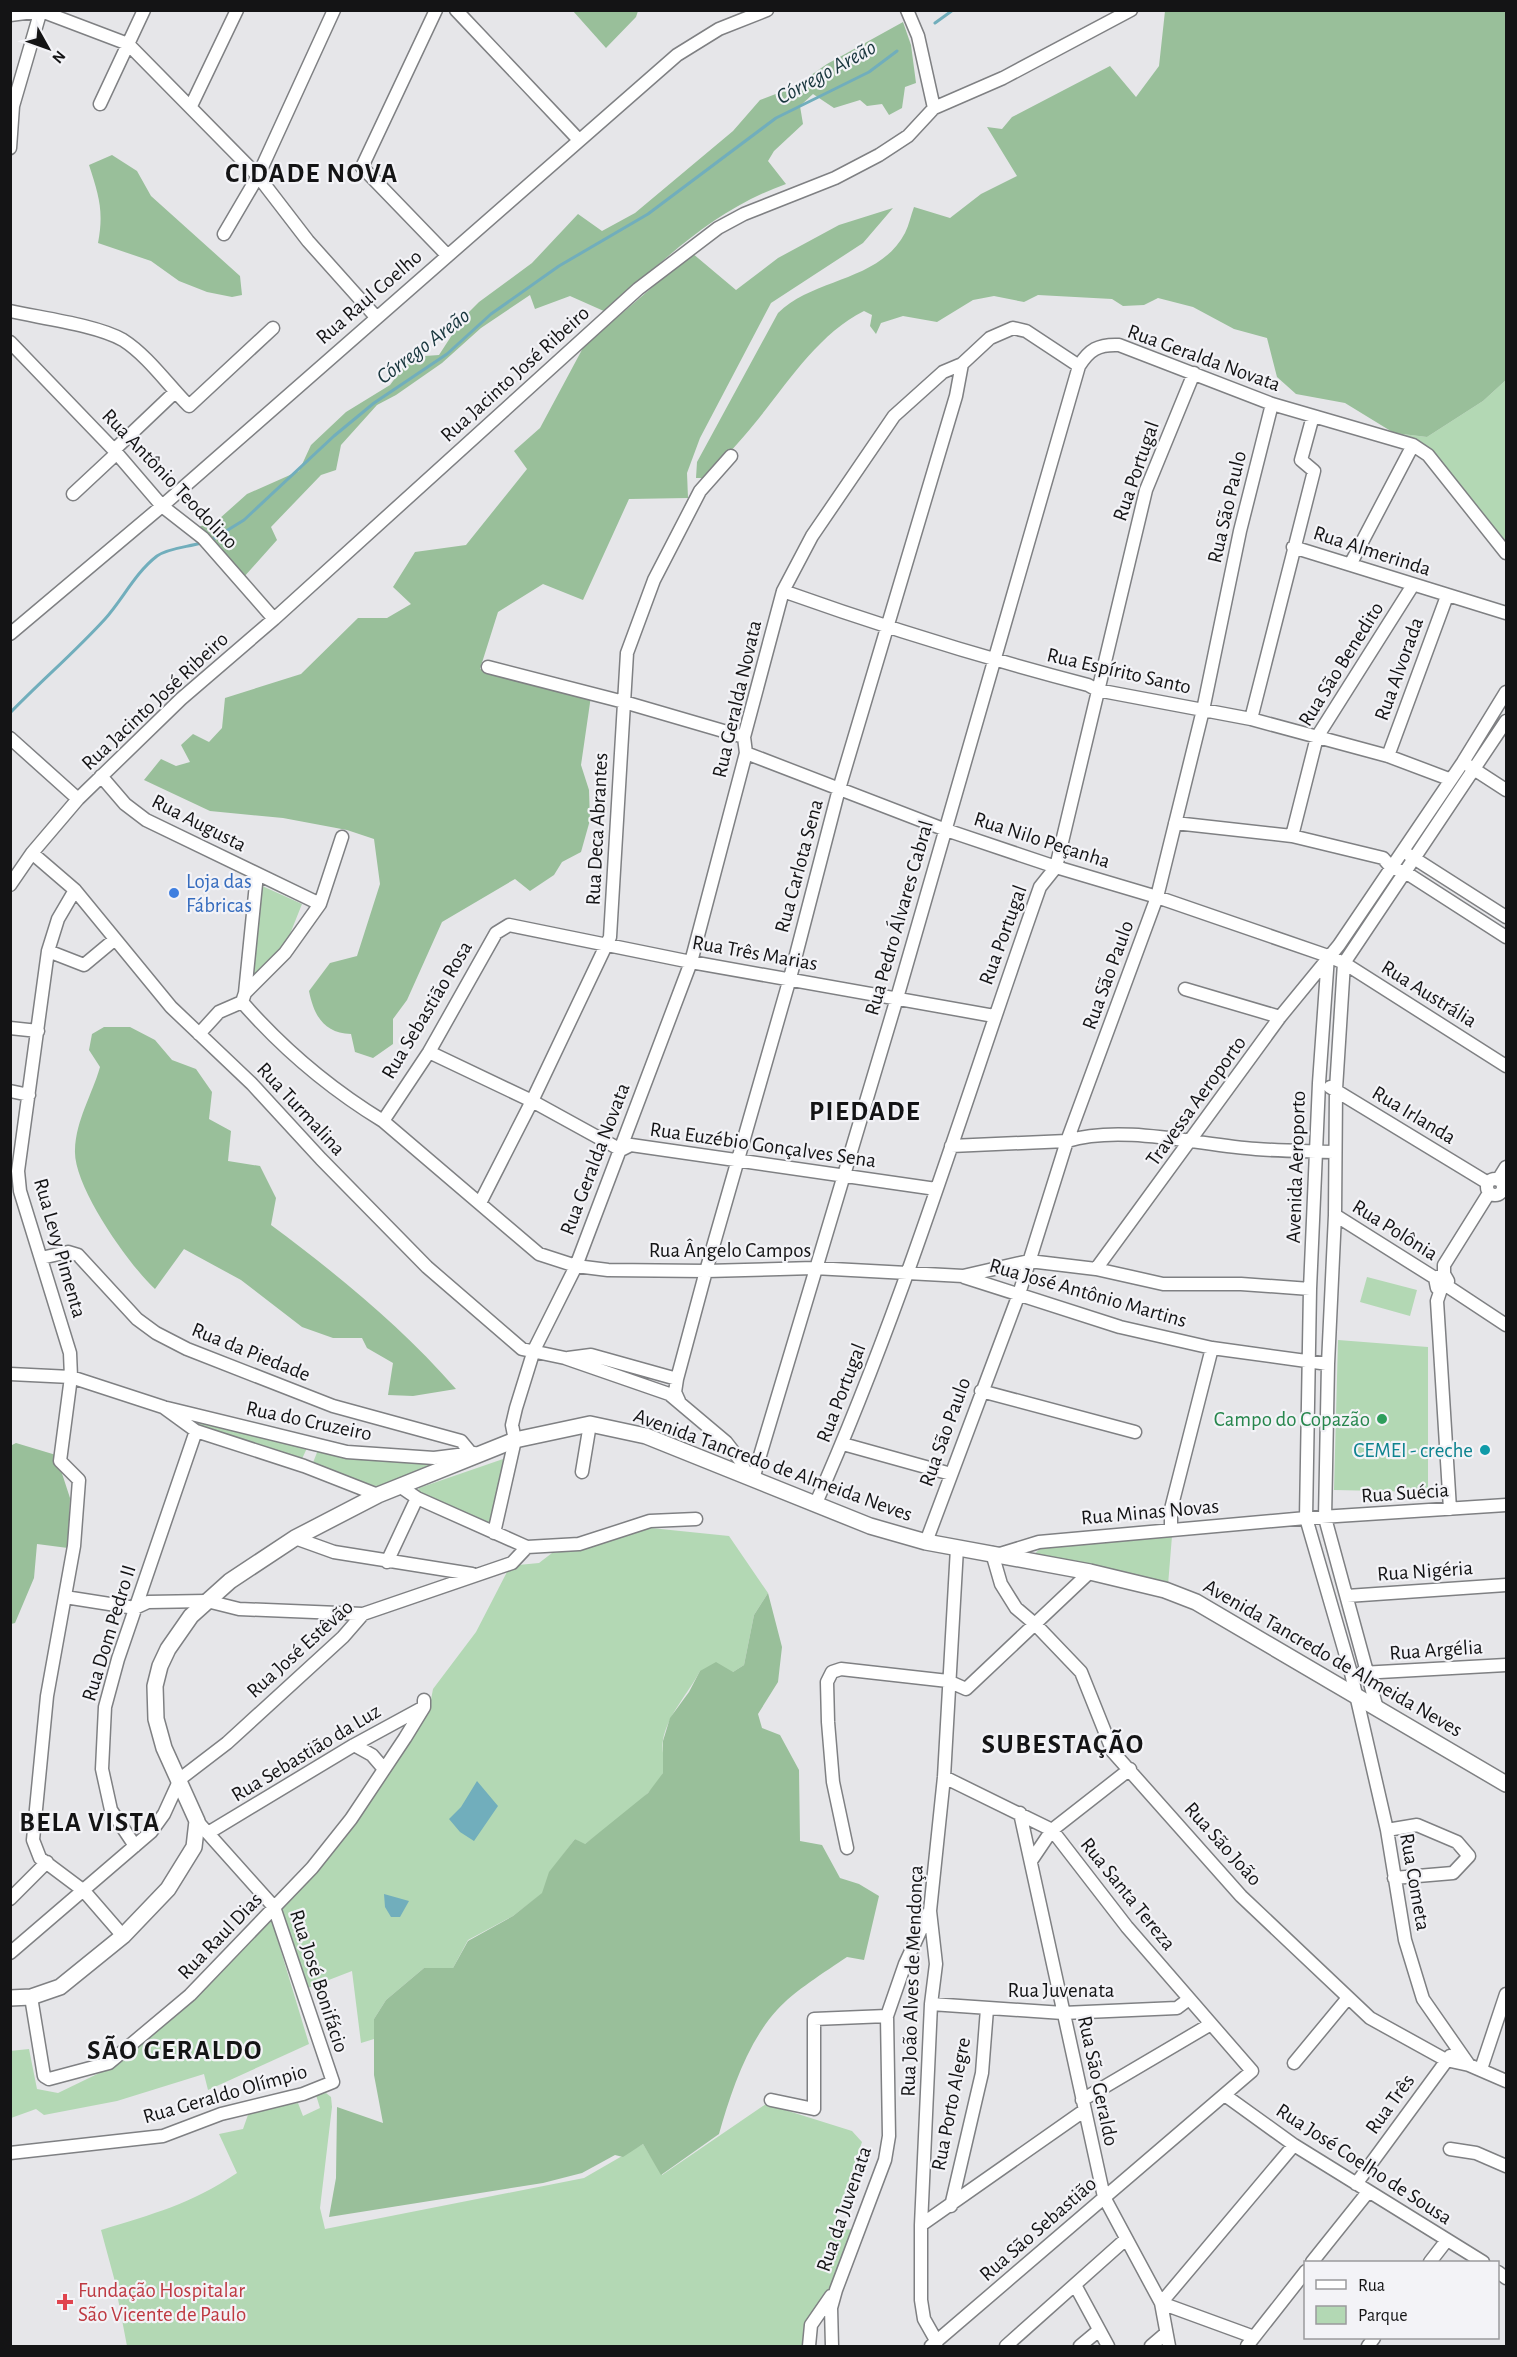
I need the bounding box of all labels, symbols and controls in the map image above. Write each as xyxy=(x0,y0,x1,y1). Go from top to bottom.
north arrow xyxy=(18,18,78,78)
water label: Córrego Areão xyxy=(772,36,880,108)
text: N xyxy=(49,48,68,66)
district label: CIDADE NOVA xyxy=(225,160,399,187)
street label: Rua Raul Coelho xyxy=(312,246,426,348)
street label: Rua Jacinto José Ribeiro xyxy=(437,302,593,446)
water label: Córrego Areão xyxy=(372,304,474,388)
street label: Rua Geralda Novata xyxy=(1125,321,1284,396)
street label: Rua Antônio Teodolino xyxy=(98,405,242,553)
street label: Rua Portugal xyxy=(1109,418,1163,524)
street label: Rua São Paulo xyxy=(1204,449,1250,565)
street label: Rua Almerinda xyxy=(1311,522,1434,580)
street label: Rua São Benedito xyxy=(1294,598,1388,730)
street label: Rua Alvorada xyxy=(1371,614,1427,723)
street label: Rua Geralda Novata xyxy=(709,618,765,780)
street label: Rua Jacinto José Ribeiro xyxy=(78,628,232,774)
street label: Rua Espírito Santo xyxy=(1045,644,1193,698)
street label: Rua Deca Abrantes xyxy=(583,752,611,906)
street label: Rua Augusta xyxy=(148,790,250,856)
street label: Rua Carlota Sena xyxy=(771,797,827,935)
street label: Rua Nilo Peçanha xyxy=(971,808,1113,872)
street label: Rua Pedro Álvares Cabral xyxy=(859,817,937,1018)
place label: Loja das Fábricas xyxy=(186,871,252,916)
street label: Rua Portugal xyxy=(975,882,1031,988)
marker: Loja das Fábricas xyxy=(167,886,181,900)
street label: Rua São Paulo xyxy=(1079,918,1137,1032)
street label: Rua Três Marias xyxy=(691,932,819,974)
street label: Rua Sebastião Rosa xyxy=(378,937,476,1082)
street label: Rua Austrália xyxy=(1378,956,1481,1032)
street label: Travessa Aeroporto xyxy=(1142,1032,1250,1170)
street label: Rua Turmalina xyxy=(253,1059,349,1160)
street label: Rua Geralda Novata xyxy=(556,1080,634,1238)
street label: Rua Irlanda xyxy=(1369,1082,1460,1148)
street label: Avenida Aeroporto xyxy=(1283,1090,1309,1244)
district label: PIEDADE xyxy=(809,1098,921,1125)
street label: Rua Euzébio Gonçalves Sena xyxy=(649,1119,878,1171)
street label: Rua Levy Pimenta xyxy=(30,1176,90,1321)
street label: Rua Polônia xyxy=(1349,1196,1442,1265)
street label: Rua Ângelo Campos xyxy=(649,1238,811,1261)
street label: Rua José Antônio Martins xyxy=(987,1255,1189,1331)
street label: Rua da Piedade xyxy=(189,1319,313,1385)
street label: Rua Portugal xyxy=(813,1341,869,1445)
street label: Rua São Paulo xyxy=(916,1375,974,1489)
street label: Rua do Cruzeiro xyxy=(244,1397,374,1445)
street label: Avenida Tancredo de Almeida Neves xyxy=(631,1405,915,1525)
place label: Campo do Copazão xyxy=(1214,1409,1370,1430)
marker: Campo do Copazão xyxy=(1375,1412,1389,1426)
place label: CEMEI - creche xyxy=(1353,1440,1473,1461)
marker: CEMEI - creche xyxy=(1478,1443,1492,1457)
street label: Rua Suécia xyxy=(1360,1479,1450,1507)
street label: Rua Minas Novas xyxy=(1080,1496,1220,1528)
street label: Rua Nigéria xyxy=(1376,1557,1474,1585)
street label: Rua Dom Pedro II xyxy=(78,1562,140,1704)
street label: Avenida Tancredo de Almeida Neves xyxy=(1200,1575,1466,1741)
street label: Rua José Estêvão xyxy=(243,1596,357,1702)
street label: Rua Argélia xyxy=(1389,1636,1484,1664)
street label: Rua Sebastião da Luz xyxy=(228,1700,384,1806)
district label: SUBESTAÇÃO xyxy=(981,1729,1145,1758)
street label: Rua São João xyxy=(1180,1798,1266,1890)
district label: BELA VISTA xyxy=(19,1809,161,1836)
street label: Rua Cometa xyxy=(1396,1832,1434,1933)
street label: Rua Santa Tereza xyxy=(1076,1834,1180,1955)
street label: Rua João Alves de Mendonça xyxy=(897,1864,927,2097)
street label: Rua Raul Dias xyxy=(174,1889,266,1983)
street label: Rua José Bonifácio xyxy=(286,1907,352,2055)
street label: Rua Juvenata xyxy=(1007,1980,1115,2001)
street label: Rua São Geraldo xyxy=(1074,2014,1122,2148)
district label: SÃO GERALDO xyxy=(87,2035,263,2064)
street label: Rua Porto Alegre xyxy=(928,2035,974,2173)
street label: Rua Geraldo Olímpio xyxy=(141,2061,309,2127)
street label: Rua Três xyxy=(1361,2070,1419,2138)
street label: Rua José Coelho de Sousa xyxy=(1272,2099,1456,2229)
street label: Rua da Juvenata xyxy=(813,2143,875,2274)
street label: Rua São Sebastião xyxy=(976,2173,1100,2285)
legend xyxy=(1304,2261,1499,2339)
text: Rua xyxy=(1358,2277,1385,2295)
place label: Fundação Hospitalar São Vicente de Paulo xyxy=(78,2280,246,2325)
marker: Fundação Hospitalar São Vicente de Paulo xyxy=(56,2293,74,2311)
text: Parque xyxy=(1358,2307,1407,2325)

